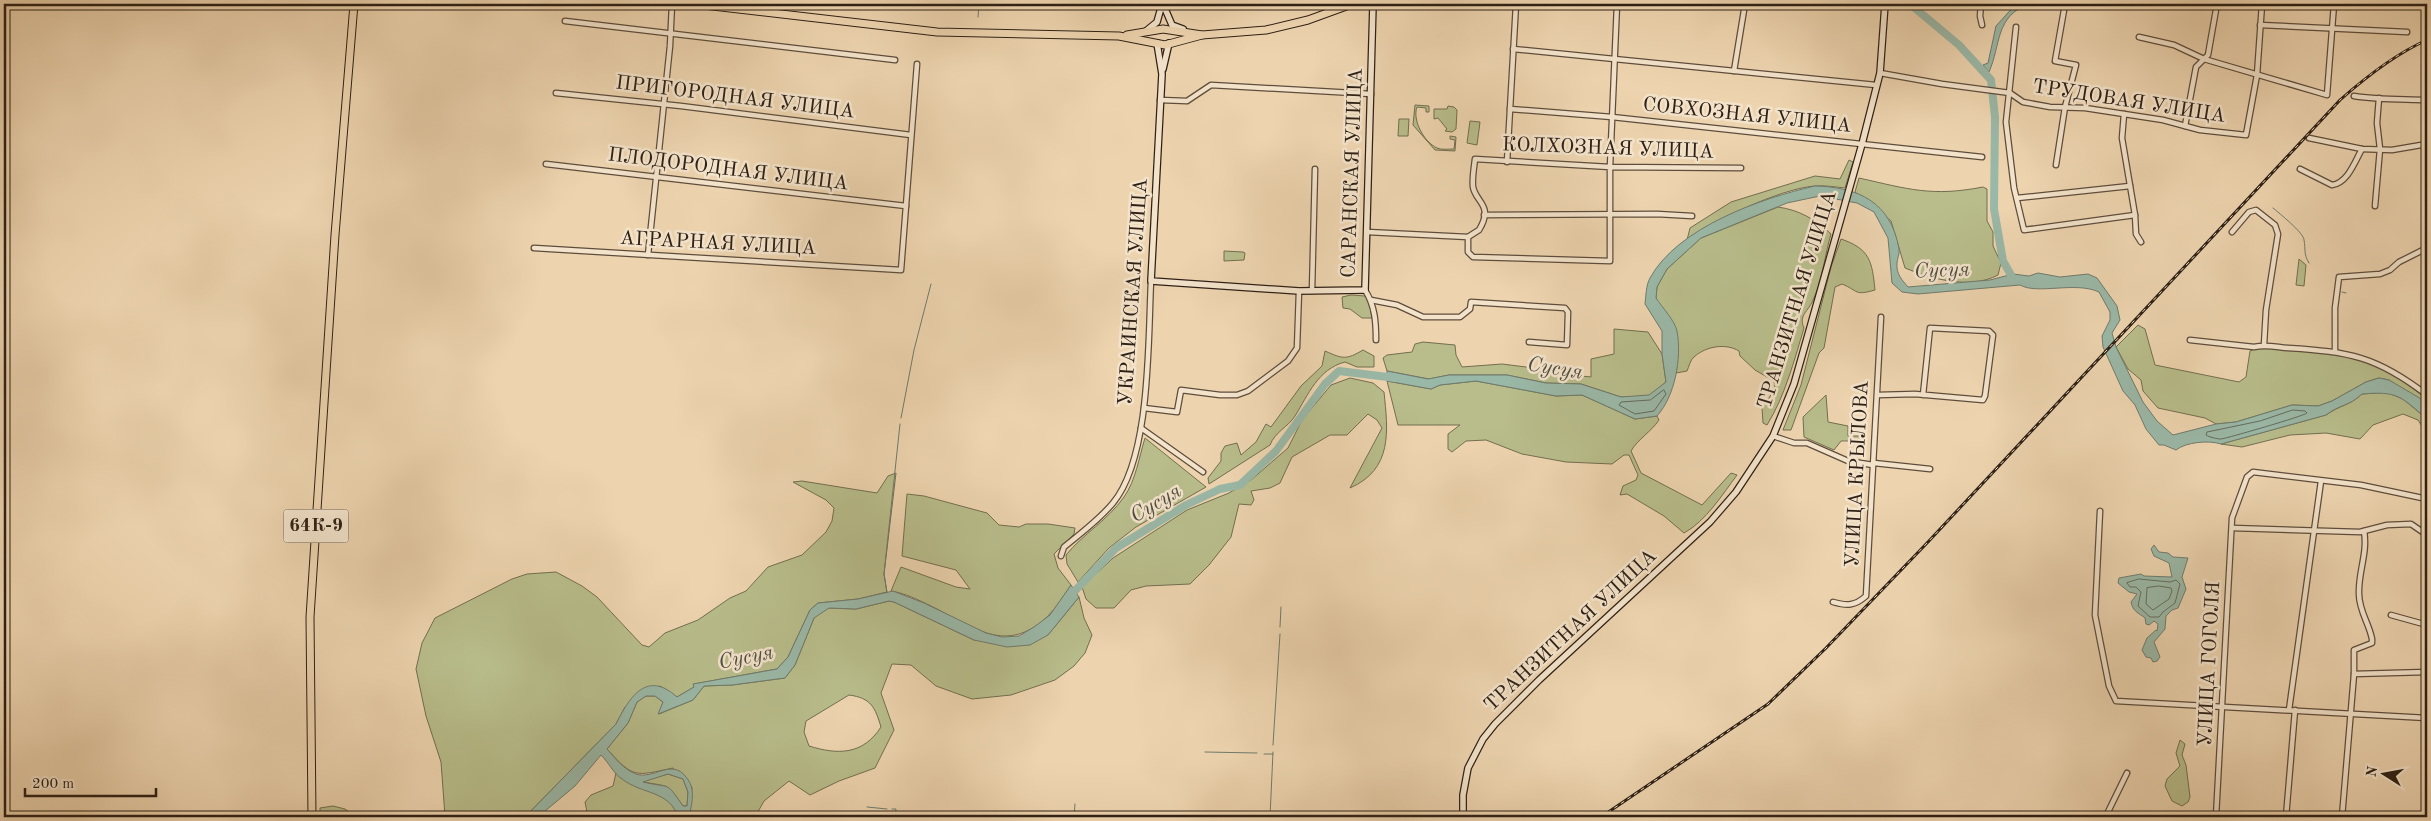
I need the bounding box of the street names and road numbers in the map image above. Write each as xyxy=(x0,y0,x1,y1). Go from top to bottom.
street label: САРАНСКАЯ УЛИЦА xyxy=(1339,68,1367,278)
street label: ПРИГОРОДНАЯ УЛИЦА xyxy=(614,73,856,123)
street label: ТРУДОВАЯ УЛИЦА xyxy=(2031,77,2227,127)
street label: СОВХОЗНАЯ УЛИЦА xyxy=(1642,95,1852,137)
street label: КОЛХОЗНАЯ УЛИЦА xyxy=(1502,135,1714,163)
street label: ПЛОДОРОДНАЯ УЛИЦА xyxy=(607,145,849,195)
street label: УКРАИНСКАЯ УЛИЦА xyxy=(1116,178,1152,406)
street label: ТРАНЗИТНАЯ УЛИЦА xyxy=(1755,188,1841,412)
street label: АГРАРНАЯ УЛИЦА xyxy=(619,229,817,259)
street label: УЛИЦА КРЫЛОВА xyxy=(1843,380,1873,568)
road number: 64К-9 xyxy=(284,510,348,542)
street label: ТРАНЗИТНАЯ УЛИЦА xyxy=(1481,546,1661,716)
street label: УЛИЦА ГОГОЛЯ xyxy=(2196,581,2224,747)

